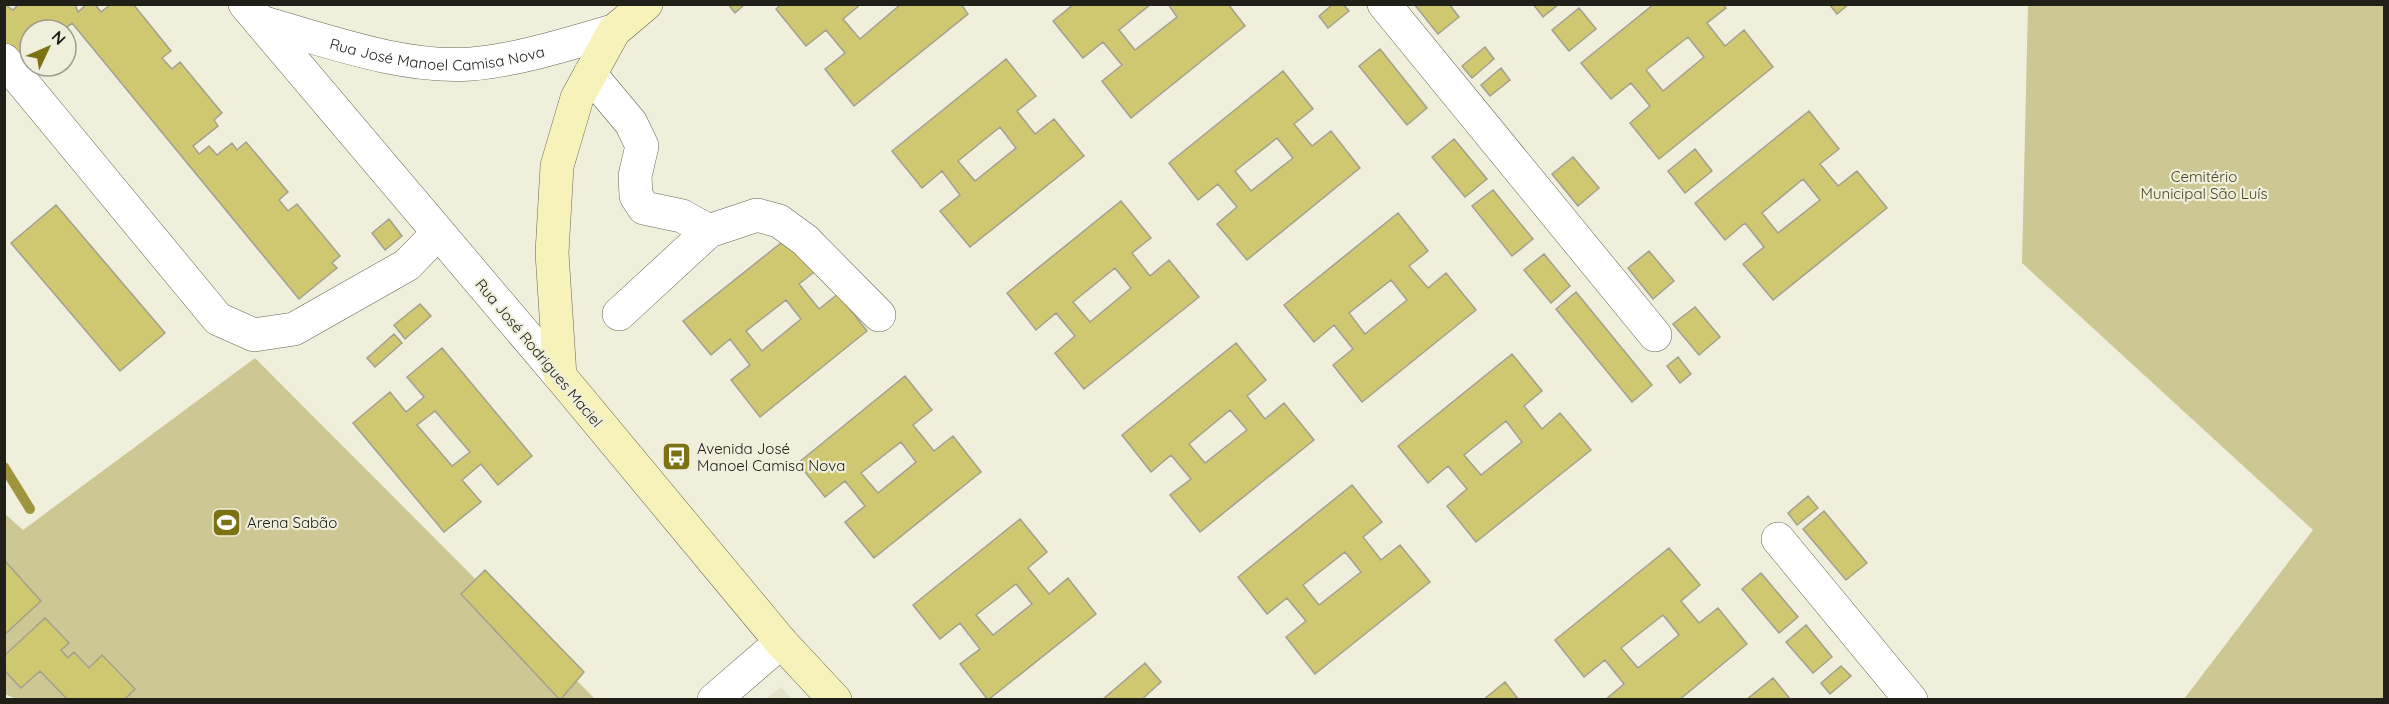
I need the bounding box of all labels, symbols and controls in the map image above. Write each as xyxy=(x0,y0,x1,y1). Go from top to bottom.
north arrow xyxy=(18,18,78,78)
text: N xyxy=(48,26,70,49)
street label: Rua José Manoel Camisa Nova xyxy=(328,33,546,74)
park label: Cemitério Municipal São Luís xyxy=(2141,167,2267,203)
street label: Rua José Rodrigues Maciel xyxy=(471,275,607,431)
place label: Avenida José Manoel Camisa Nova xyxy=(697,439,845,475)
bus stop icon: Avenida José Manoel Camisa Nova xyxy=(660,441,692,473)
sports icon: Arena Sabão xyxy=(210,506,242,538)
place label: Arena Sabão xyxy=(247,513,337,532)

